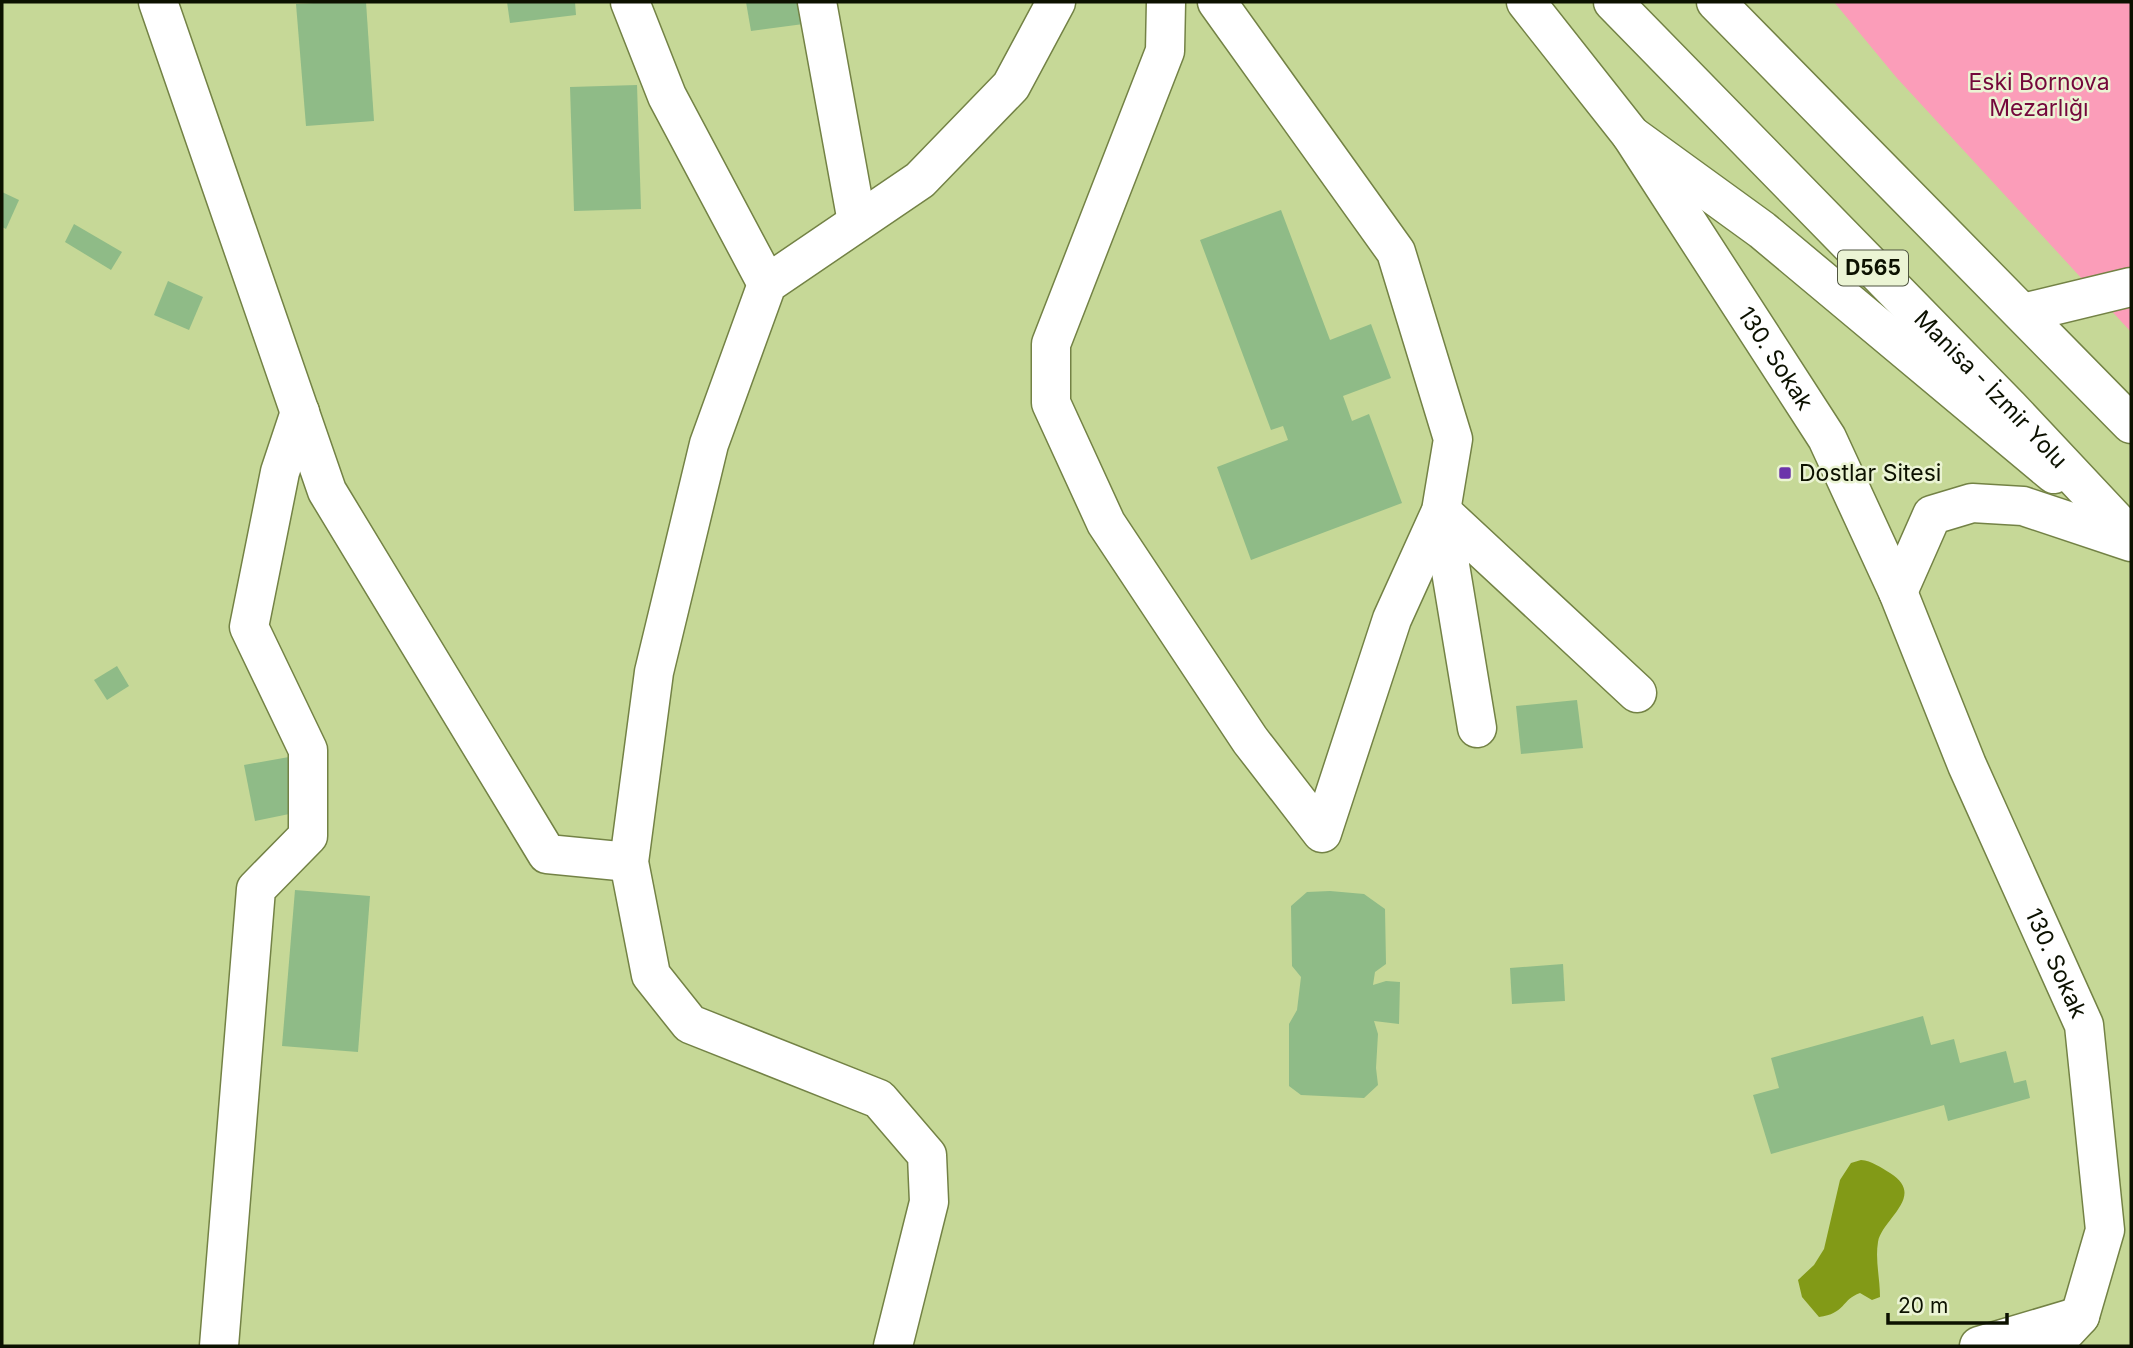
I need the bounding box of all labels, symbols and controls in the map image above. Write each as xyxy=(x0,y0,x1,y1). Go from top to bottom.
park label: Eski Bornova Mezarlığı xyxy=(1968,68,2110,122)
road number: D565 xyxy=(1838,250,1908,286)
street label: 130. Sokak xyxy=(1732,301,1819,416)
street label: Manisa - İzmir Yolu xyxy=(1908,305,2073,474)
place label: Dostlar Sitesi xyxy=(1799,459,1941,487)
marker: Dostlar Sitesi xyxy=(1777,465,1793,481)
street label: 130. Sokak xyxy=(2019,904,2093,1023)
scale bar xyxy=(1888,1282,2007,1326)
text: 20 m xyxy=(1898,1293,1948,1318)

